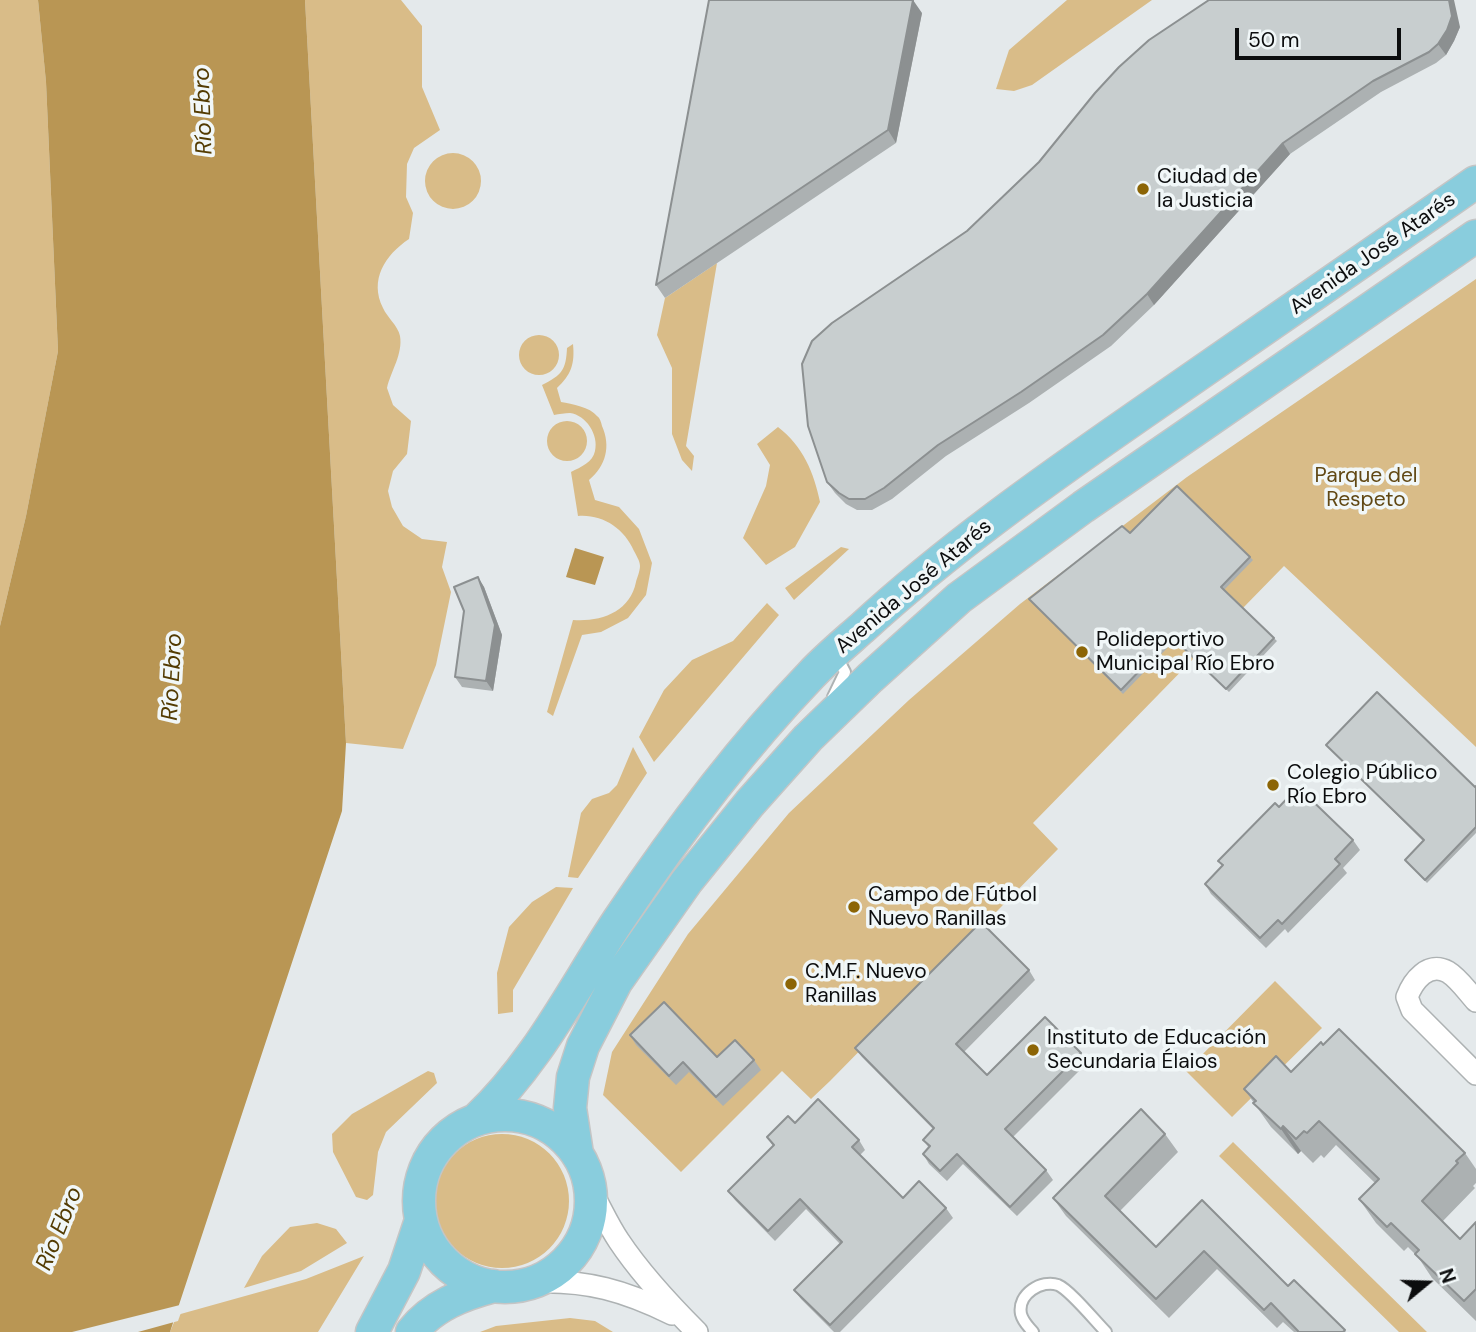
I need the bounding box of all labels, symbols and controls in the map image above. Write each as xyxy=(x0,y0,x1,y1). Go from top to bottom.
scale bar xyxy=(1238,14,1404,58)
text: 50 m xyxy=(1248,26,1299,54)
water label: Río Ebro xyxy=(189,67,219,155)
place label: Ciudad de la Justicia xyxy=(1157,164,1258,214)
marker: Ciudad de la Justicia xyxy=(1135,181,1151,197)
street label: Avenida José Atarés xyxy=(1285,187,1461,321)
park label: Parque del Respeto xyxy=(1315,463,1417,513)
street label: Avenida José Atarés xyxy=(831,514,997,660)
place label: Polideportivo Municipal Río Ebro xyxy=(1096,627,1275,677)
water label: Río Ebro xyxy=(157,633,189,721)
marker: Polideportivo Municipal Río Ebro xyxy=(1074,644,1090,660)
place label: Colegio Público Río Ebro xyxy=(1287,760,1437,810)
marker: Colegio Público Río Ebro xyxy=(1265,777,1281,793)
place label: Campo de Fútbol Nuevo Ranillas xyxy=(868,882,1037,932)
marker: Campo de Fútbol Nuevo Ranillas xyxy=(846,899,862,915)
place label: C.M.F. Nuevo Ranillas xyxy=(805,959,927,1009)
marker: C.M.F. Nuevo Ranillas xyxy=(783,976,799,992)
place label: Instituto de Educación Secundaria Élaios xyxy=(1047,1025,1266,1075)
marker: Instituto de Educación Secundaria Élaios xyxy=(1025,1042,1041,1058)
water label: Río Ebro xyxy=(31,1183,89,1275)
north arrow xyxy=(1392,1248,1462,1318)
text: N xyxy=(1433,1265,1461,1287)

